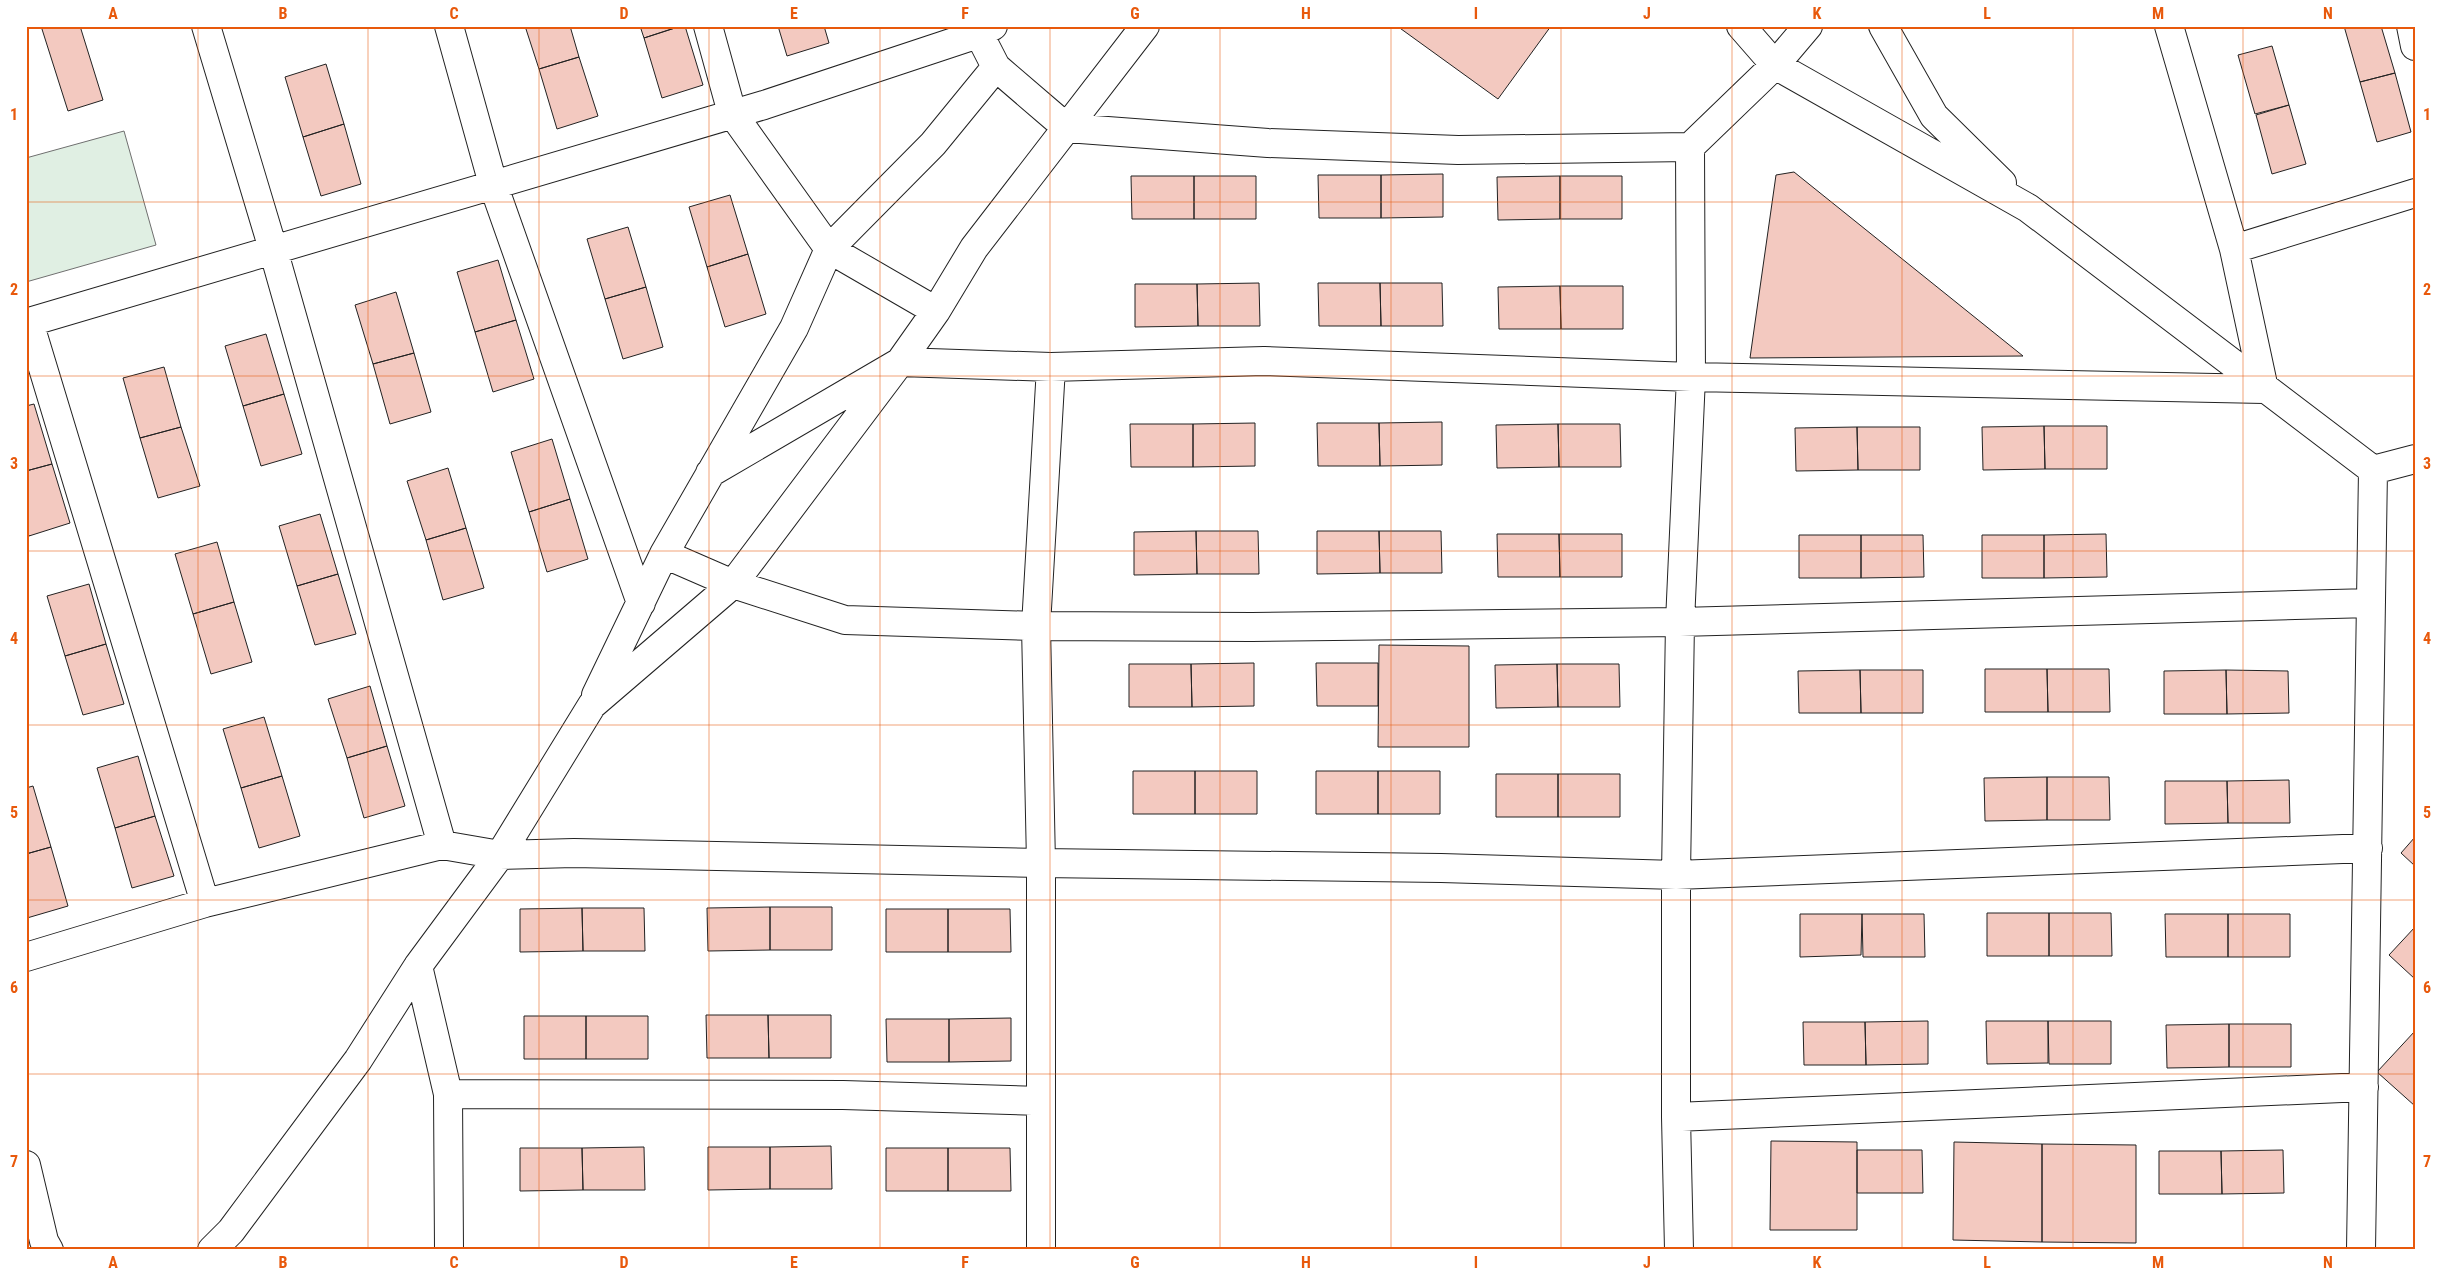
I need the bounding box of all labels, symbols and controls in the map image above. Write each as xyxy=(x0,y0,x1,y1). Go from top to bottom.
text: A xyxy=(108,4,118,23)
text: B xyxy=(279,4,288,23)
text: C xyxy=(449,4,459,23)
text: D xyxy=(619,4,629,23)
text: E xyxy=(790,4,798,23)
text: F xyxy=(961,4,969,23)
text: G xyxy=(1130,4,1140,23)
text: H xyxy=(1301,4,1311,23)
text: I xyxy=(1474,4,1478,23)
text: J xyxy=(1643,4,1651,23)
text: K xyxy=(1813,4,1822,23)
text: L xyxy=(1983,4,1991,23)
text: M xyxy=(2152,4,2164,23)
text: N xyxy=(2323,4,2333,23)
text: 1 xyxy=(10,105,18,124)
text: 1 xyxy=(2423,105,2431,124)
text: 2 xyxy=(10,280,18,299)
text: 2 xyxy=(2423,280,2431,299)
text: 3 xyxy=(10,454,18,473)
text: 3 xyxy=(2423,454,2431,473)
text: 4 xyxy=(10,629,18,648)
text: 4 xyxy=(2423,629,2431,648)
text: 5 xyxy=(10,803,18,822)
text: 5 xyxy=(2423,803,2431,822)
text: 6 xyxy=(10,978,18,997)
text: 6 xyxy=(2423,978,2431,997)
text: 7 xyxy=(10,1152,18,1171)
text: 7 xyxy=(2423,1152,2431,1171)
text: A xyxy=(108,1253,118,1272)
text: B xyxy=(279,1253,288,1272)
text: C xyxy=(449,1253,459,1272)
text: D xyxy=(619,1253,629,1272)
text: E xyxy=(790,1253,798,1272)
text: F xyxy=(961,1253,969,1272)
text: G xyxy=(1130,1253,1140,1272)
text: H xyxy=(1301,1253,1311,1272)
text: I xyxy=(1474,1253,1478,1272)
text: J xyxy=(1643,1253,1651,1272)
text: K xyxy=(1813,1253,1822,1272)
text: L xyxy=(1983,1253,1991,1272)
text: M xyxy=(2152,1253,2164,1272)
text: N xyxy=(2323,1253,2333,1272)

